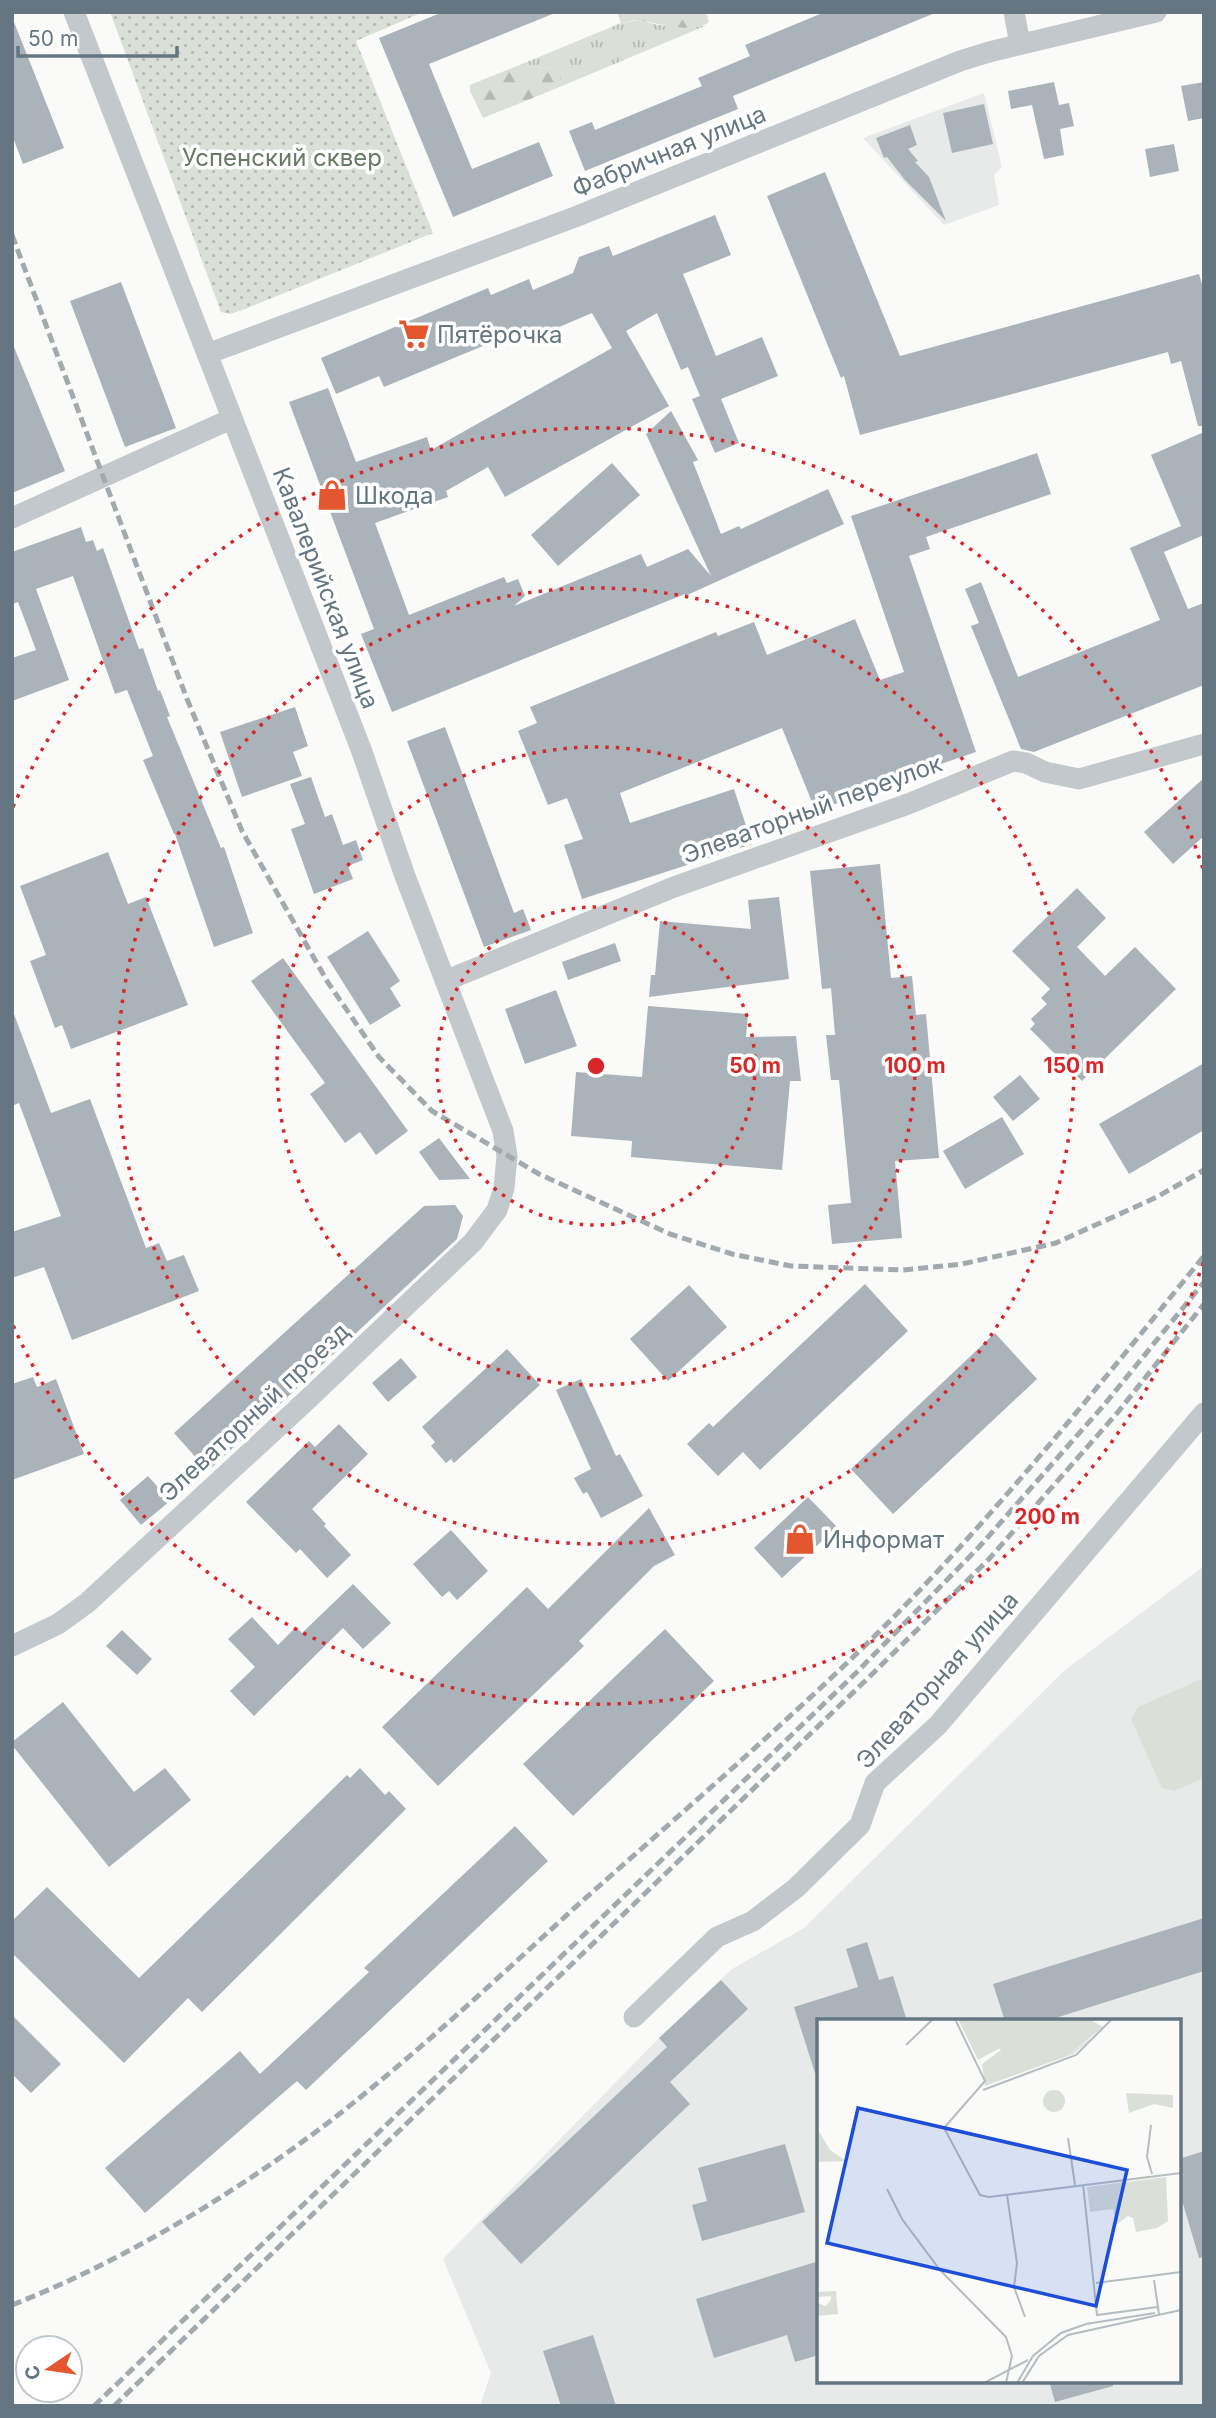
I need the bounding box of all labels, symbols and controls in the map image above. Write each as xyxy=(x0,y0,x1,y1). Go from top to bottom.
scale bar xyxy=(18,14,177,58)
text: 50 m xyxy=(28,26,78,51)
street label: Фабричная улица xyxy=(568,99,770,203)
park label: Успенский сквер xyxy=(182,143,382,172)
supermarket icon: Пятёрочка xyxy=(397,317,431,351)
place label: Пятёрочка xyxy=(437,320,563,349)
street label: Кавалерийская улица xyxy=(267,463,385,713)
shop icon: Шкода xyxy=(315,478,349,512)
place label: Шкода xyxy=(355,481,433,510)
street label: Элеваторный переулок xyxy=(678,748,946,870)
text: 50 m xyxy=(729,1053,781,1078)
text: 100 m xyxy=(884,1053,946,1078)
text: 150 m xyxy=(1044,1053,1104,1078)
centre of rings xyxy=(584,1054,608,1078)
street label: Элеваторный проезд xyxy=(153,1316,355,1508)
text: 200 m xyxy=(1014,1504,1080,1529)
shop icon: Информат xyxy=(783,1522,817,1556)
place label: Информат xyxy=(823,1525,944,1554)
street label: Элеваторная улица xyxy=(850,1586,1024,1774)
inset map xyxy=(817,2019,1181,2383)
north arrow xyxy=(14,2334,84,2404)
text: С xyxy=(20,2363,46,2382)

